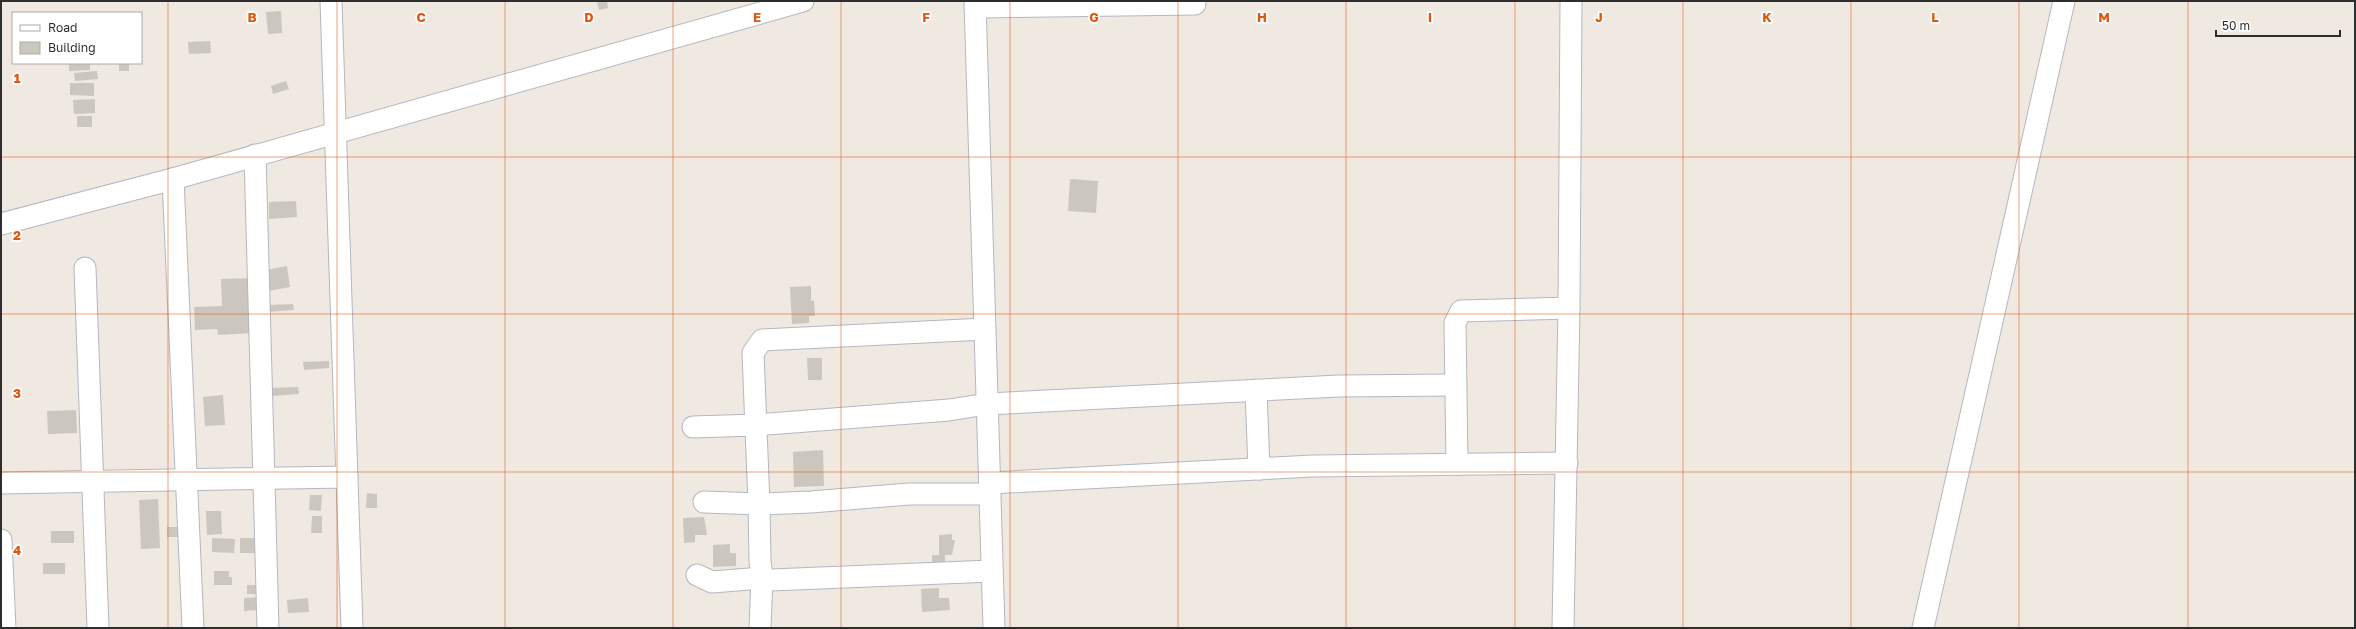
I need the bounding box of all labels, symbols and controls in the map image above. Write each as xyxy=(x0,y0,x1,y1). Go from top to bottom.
text: B xyxy=(247,9,257,25)
text: C xyxy=(416,9,426,25)
text: D xyxy=(584,9,594,25)
text: E xyxy=(753,9,761,25)
text: F xyxy=(922,9,930,25)
text: G xyxy=(1089,9,1099,25)
text: H xyxy=(1257,9,1267,25)
text: I xyxy=(1428,9,1432,25)
text: J xyxy=(1595,9,1603,25)
text: K xyxy=(1762,9,1772,25)
text: L xyxy=(1931,9,1939,25)
text: M xyxy=(2098,9,2110,25)
legend xyxy=(12,12,142,64)
scale bar xyxy=(2216,12,2340,38)
text: 50 m xyxy=(2222,18,2250,33)
text: Road xyxy=(48,20,77,35)
text: Building xyxy=(48,40,96,55)
text: 1 xyxy=(14,70,21,86)
text: 2 xyxy=(13,227,21,243)
text: 3 xyxy=(13,385,21,401)
text: 4 xyxy=(13,542,21,558)

